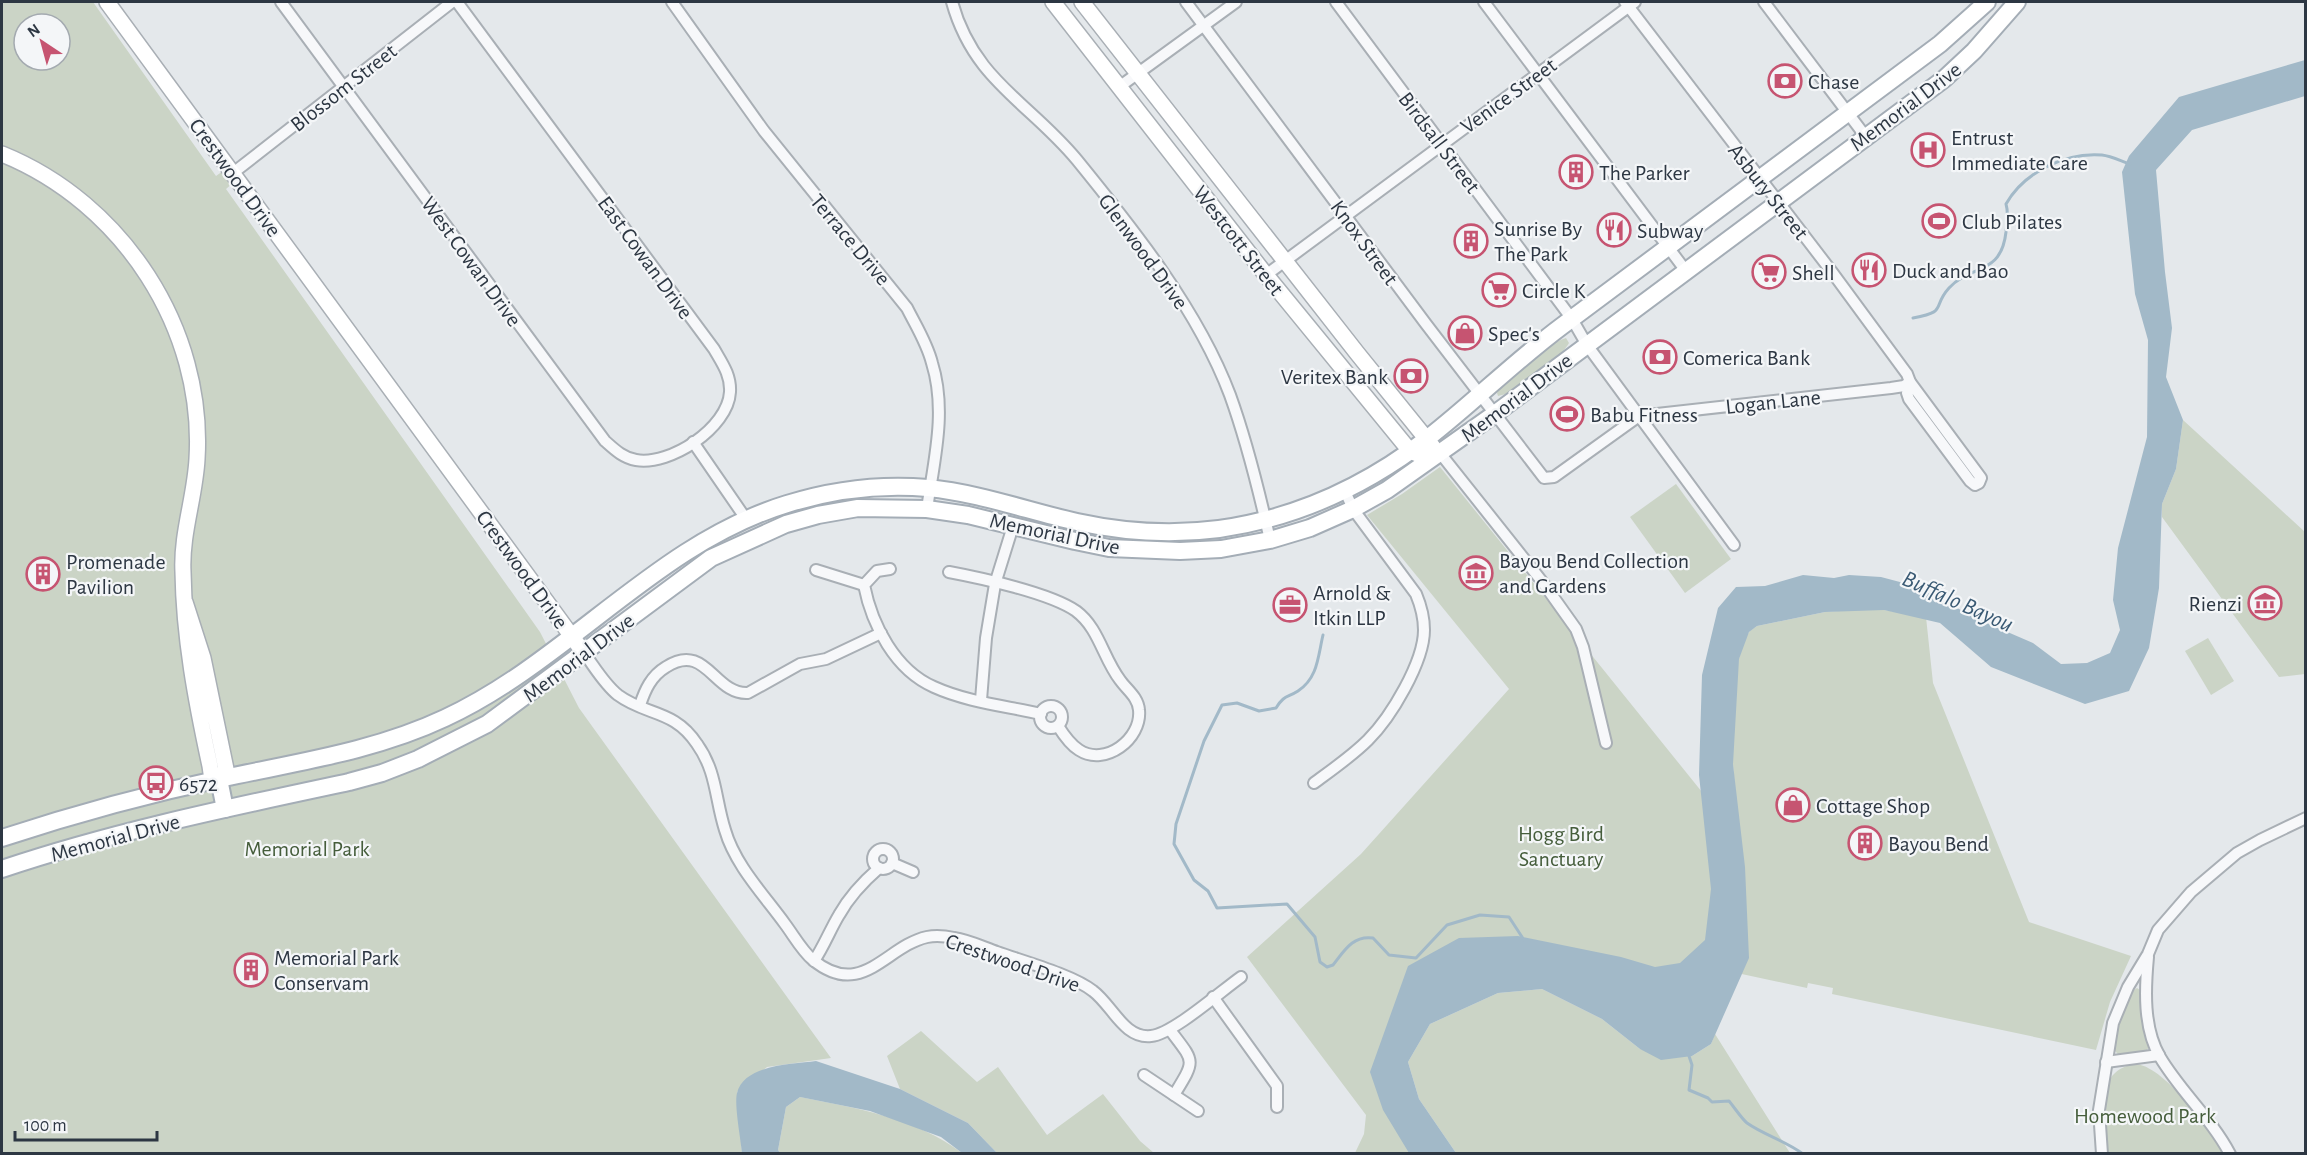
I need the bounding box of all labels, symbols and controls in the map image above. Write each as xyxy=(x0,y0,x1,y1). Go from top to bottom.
north arrow xyxy=(12,12,72,72)
text: N xyxy=(25,21,43,40)
street label: Blossom Street xyxy=(286,40,401,136)
street label: Venice Street xyxy=(1457,54,1560,138)
street label: Memorial Drive xyxy=(1846,58,1965,156)
bank icon: Chase xyxy=(1767,63,1803,99)
place label: Chase xyxy=(1808,71,1859,93)
street label: Birdsall Street xyxy=(1394,88,1484,197)
street label: Crestwood Drive xyxy=(185,114,285,241)
place label: Entrust Immediate Care xyxy=(1951,127,2088,174)
hospital icon: Entrust Immediate Care xyxy=(1910,132,1946,168)
street label: Asbury Street xyxy=(1724,139,1812,244)
building icon: The Parker xyxy=(1558,154,1594,190)
place label: The Parker xyxy=(1599,162,1690,184)
street label: Westcott Street xyxy=(1189,182,1288,300)
street label: Terrace Drive xyxy=(806,190,895,289)
street label: Glenwood Drive xyxy=(1094,190,1192,313)
street label: East Cowan Drive xyxy=(593,192,697,323)
street label: West Cowan Drive xyxy=(417,193,525,330)
street label: Knox Street xyxy=(1326,196,1402,289)
sports icon: Club Pilates xyxy=(1921,203,1957,239)
place label: Club Pilates xyxy=(1962,211,2062,233)
restaurant icon: Subway xyxy=(1596,212,1632,248)
place label: Sunrise By The Park xyxy=(1494,218,1583,265)
place label: Subway xyxy=(1637,220,1704,242)
building icon: Sunrise By The Park xyxy=(1453,223,1489,259)
restaurant icon: Duck and Bao xyxy=(1851,252,1887,288)
supermarket icon: Shell xyxy=(1751,254,1787,290)
place label: Duck and Bao xyxy=(1892,260,2009,282)
place label: Shell xyxy=(1792,262,1835,284)
supermarket icon: Circle K xyxy=(1481,272,1517,308)
place label: Circle K xyxy=(1522,280,1587,302)
shop icon: Spec's xyxy=(1447,315,1483,351)
place label: Spec's xyxy=(1488,323,1540,345)
bank icon: Comerica Bank xyxy=(1642,339,1678,375)
place label: Comerica Bank xyxy=(1683,347,1810,369)
street label: Memorial Drive xyxy=(1457,349,1576,447)
bank icon: Veritex Bank xyxy=(1393,358,1429,394)
place label: Veritex Bank xyxy=(1281,366,1388,388)
street label: Logan Lane xyxy=(1724,386,1822,418)
sports icon: Babu Fitness xyxy=(1549,396,1585,432)
place label: Babu Fitness xyxy=(1590,404,1698,426)
street label: Crestwood Drive xyxy=(472,506,572,633)
street label: Memorial Drive xyxy=(988,509,1122,559)
place label: Bayou Bend Collection and Gardens xyxy=(1499,550,1689,597)
place label: Promenade Pavilion xyxy=(66,551,166,598)
museum icon: Bayou Bend Collection and Gardens xyxy=(1458,555,1494,591)
building icon: Promenade Pavilion xyxy=(25,556,61,592)
water label: Buffalo Bayou xyxy=(1898,567,2017,637)
place label: Arnold & Itkin LLP xyxy=(1313,582,1391,629)
museum icon: Rienzi xyxy=(2247,585,2283,621)
office icon: Arnold & Itkin LLP xyxy=(1272,587,1308,623)
place label: Rienzi xyxy=(2189,593,2242,615)
street label: Memorial Drive xyxy=(519,609,638,707)
bus stop icon: 6572 xyxy=(138,765,174,801)
place label: 6572 xyxy=(179,773,218,795)
shop icon: Cottage Shop xyxy=(1775,787,1811,823)
place label: Cottage Shop xyxy=(1816,795,1930,817)
street label: Memorial Drive xyxy=(48,810,182,866)
park label: Hogg Bird Sanctuary xyxy=(1518,823,1604,870)
building icon: Bayou Bend xyxy=(1847,825,1883,861)
place label: Bayou Bend xyxy=(1888,833,1989,855)
park label: Memorial Park xyxy=(245,838,369,860)
street label: Crestwood Drive xyxy=(943,930,1083,996)
place label: Memorial Park Conservam xyxy=(274,947,399,994)
building icon: Memorial Park Conservam xyxy=(233,952,269,988)
scale bar xyxy=(15,1104,158,1142)
park label: Homewood Park xyxy=(2074,1105,2216,1127)
text: 100 m xyxy=(24,1117,67,1135)

